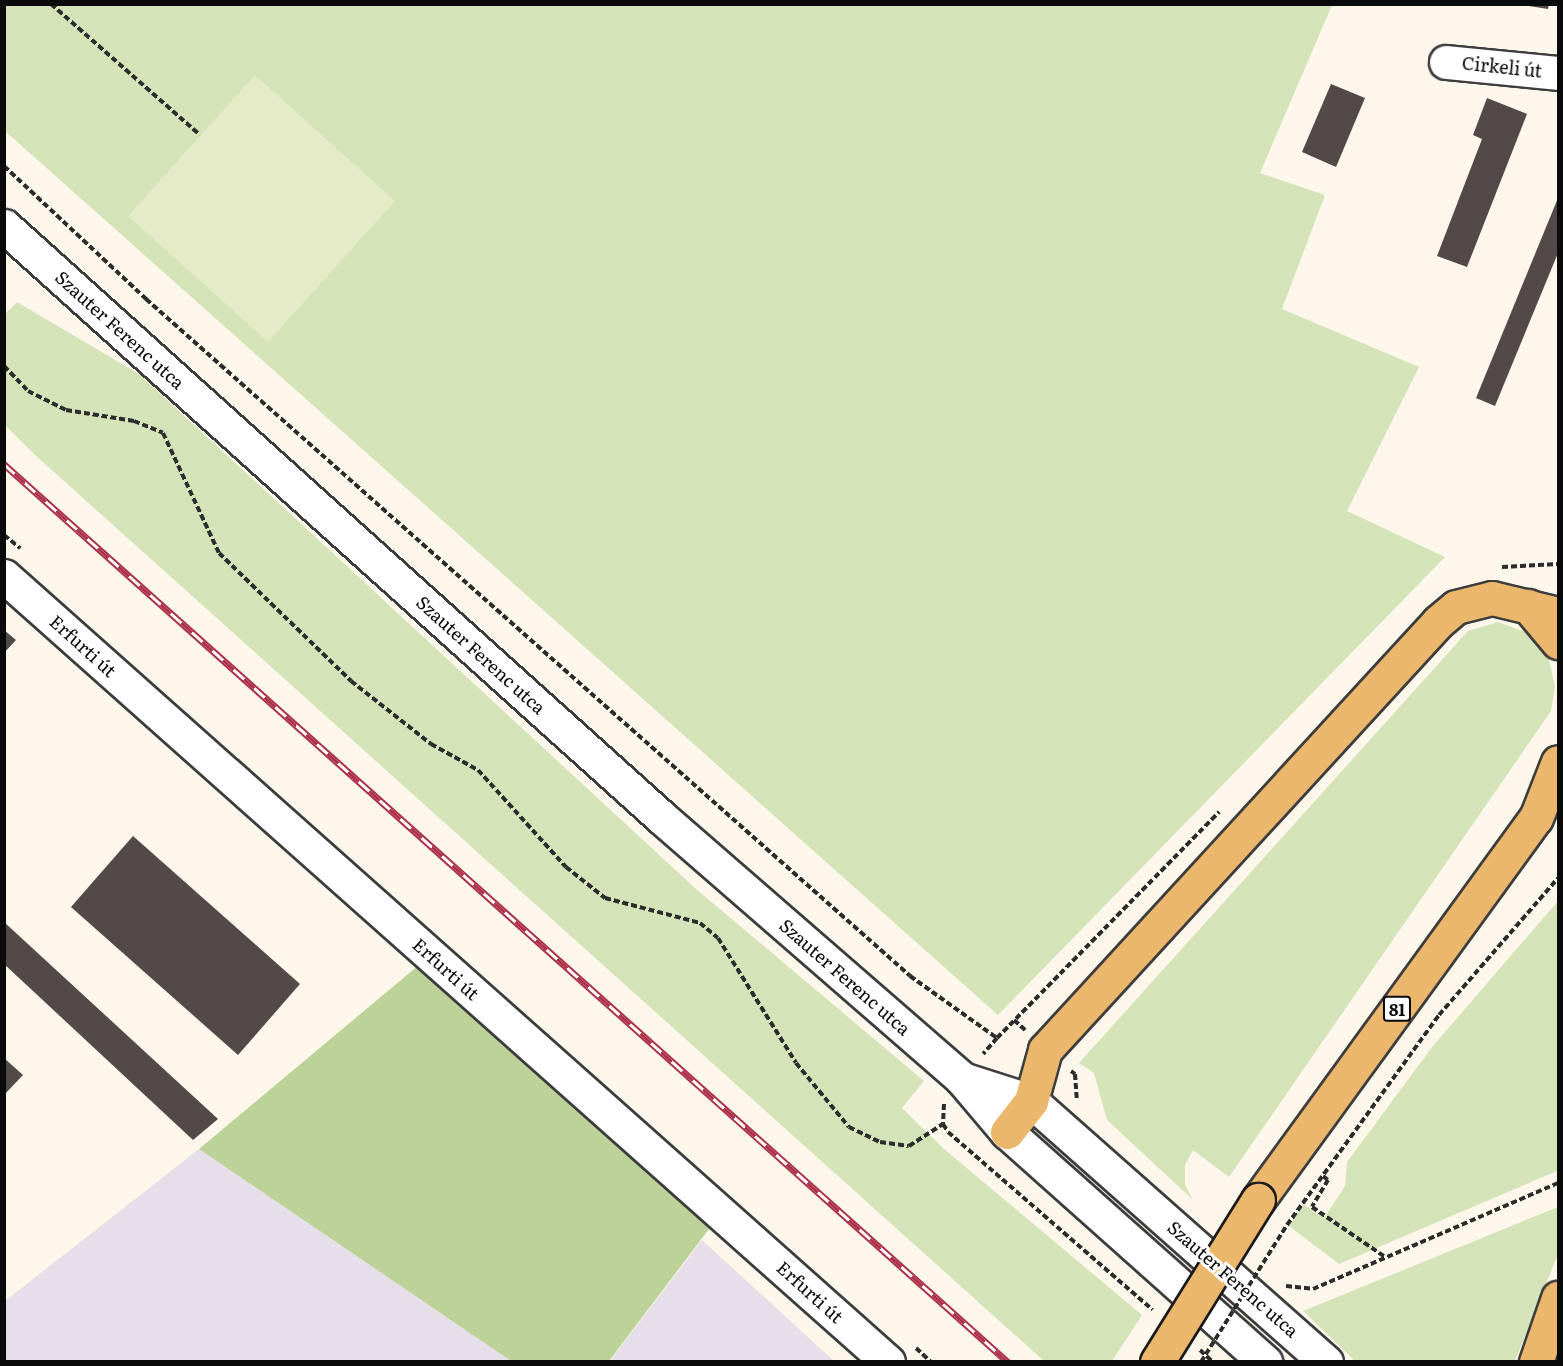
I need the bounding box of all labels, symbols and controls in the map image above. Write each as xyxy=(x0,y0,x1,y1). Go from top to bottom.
street label: Cirkeli út xyxy=(1461,52,1543,82)
street label: Szauter Ferenc utca xyxy=(51,266,189,394)
street label: Szauter Ferenc utca xyxy=(412,591,550,719)
street label: Erfurti út xyxy=(45,611,121,681)
street label: Szauter Ferenc utca xyxy=(775,914,915,1040)
street label: Erfurti út xyxy=(408,934,484,1004)
road number: 81 xyxy=(1382,996,1412,1022)
street label: Szauter Ferenc utca xyxy=(1163,1216,1303,1342)
street label: Erfurti út xyxy=(772,1257,848,1327)

